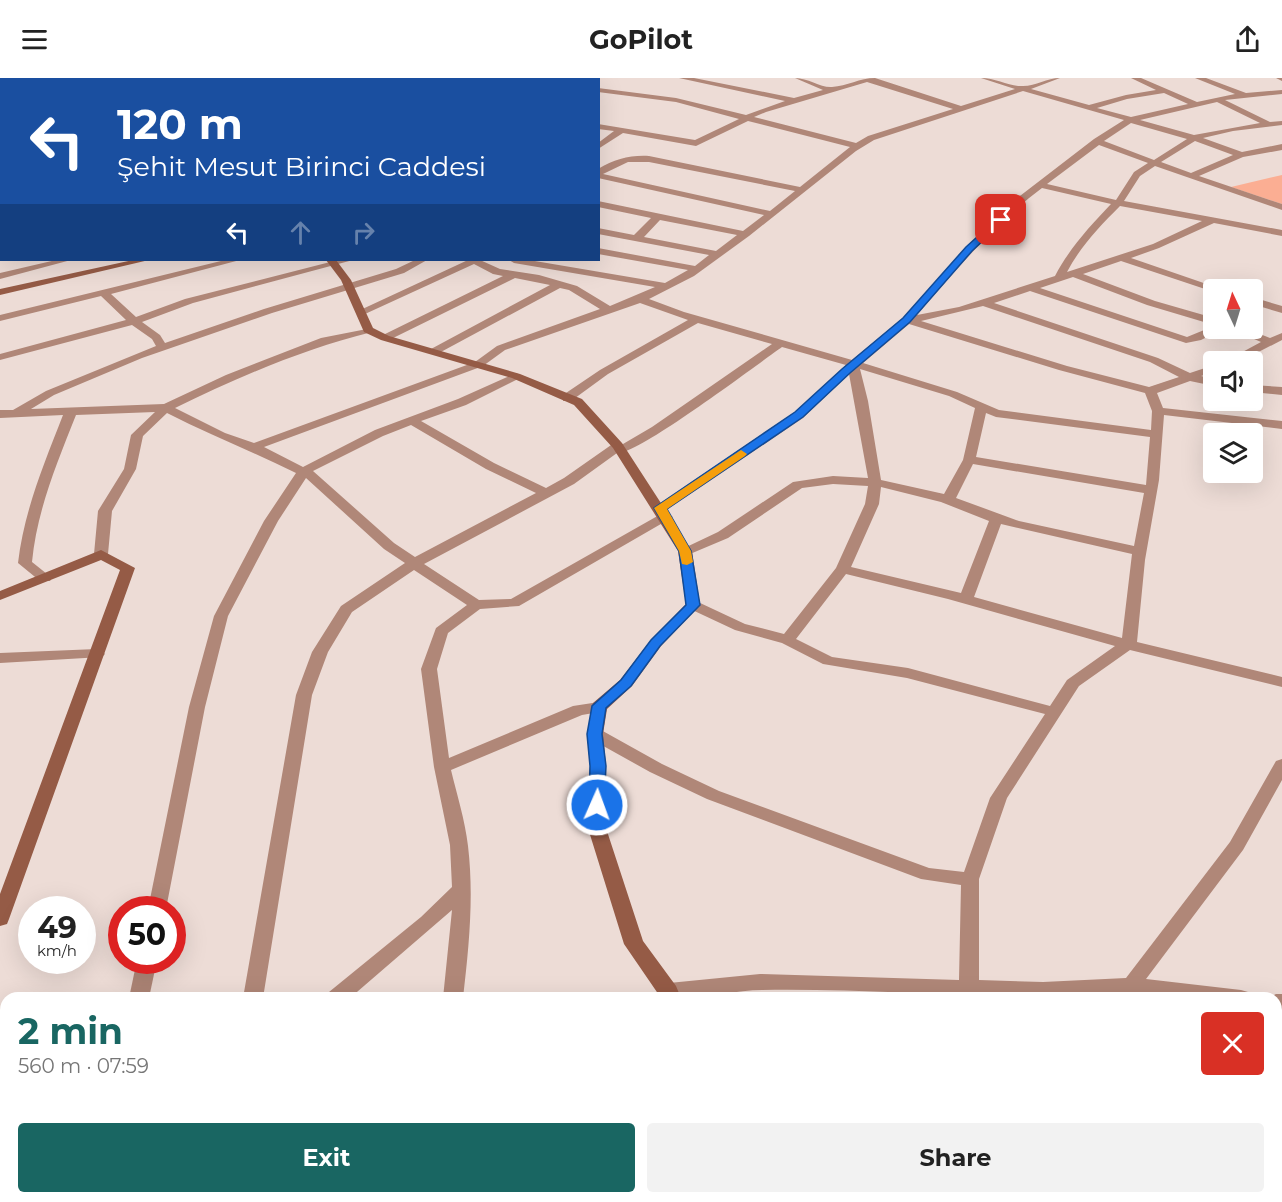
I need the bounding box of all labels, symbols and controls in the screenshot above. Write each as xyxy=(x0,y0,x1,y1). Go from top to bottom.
icon: menu xyxy=(18,23,51,56)
text: GoPilot xyxy=(589,23,693,56)
icon: share xyxy=(1231,23,1264,56)
text: 120 m xyxy=(117,98,243,150)
icon: left xyxy=(18,102,96,180)
text: Şehit Mesut Birinci Caddesi xyxy=(117,150,486,183)
pin xyxy=(975,194,1026,245)
icon: arrive xyxy=(984,203,1017,236)
icon: left xyxy=(221,216,254,249)
icon: ahead xyxy=(284,216,317,249)
icon: right xyxy=(347,216,380,249)
north arrow xyxy=(1203,279,1263,339)
map controls xyxy=(1203,279,1263,483)
button: sound xyxy=(1203,351,1263,411)
button: layers xyxy=(1203,423,1263,483)
position arrow xyxy=(565,773,629,837)
speed limit sign: 50 xyxy=(108,896,186,974)
text: 49 xyxy=(37,909,77,946)
text: km/h xyxy=(37,941,77,960)
text: 2 min xyxy=(18,1009,123,1053)
button: close xyxy=(1201,1012,1264,1075)
text: 560 m · 07:59 xyxy=(18,1054,149,1078)
button: Exit xyxy=(18,1123,635,1192)
button: Share xyxy=(647,1123,1264,1192)

